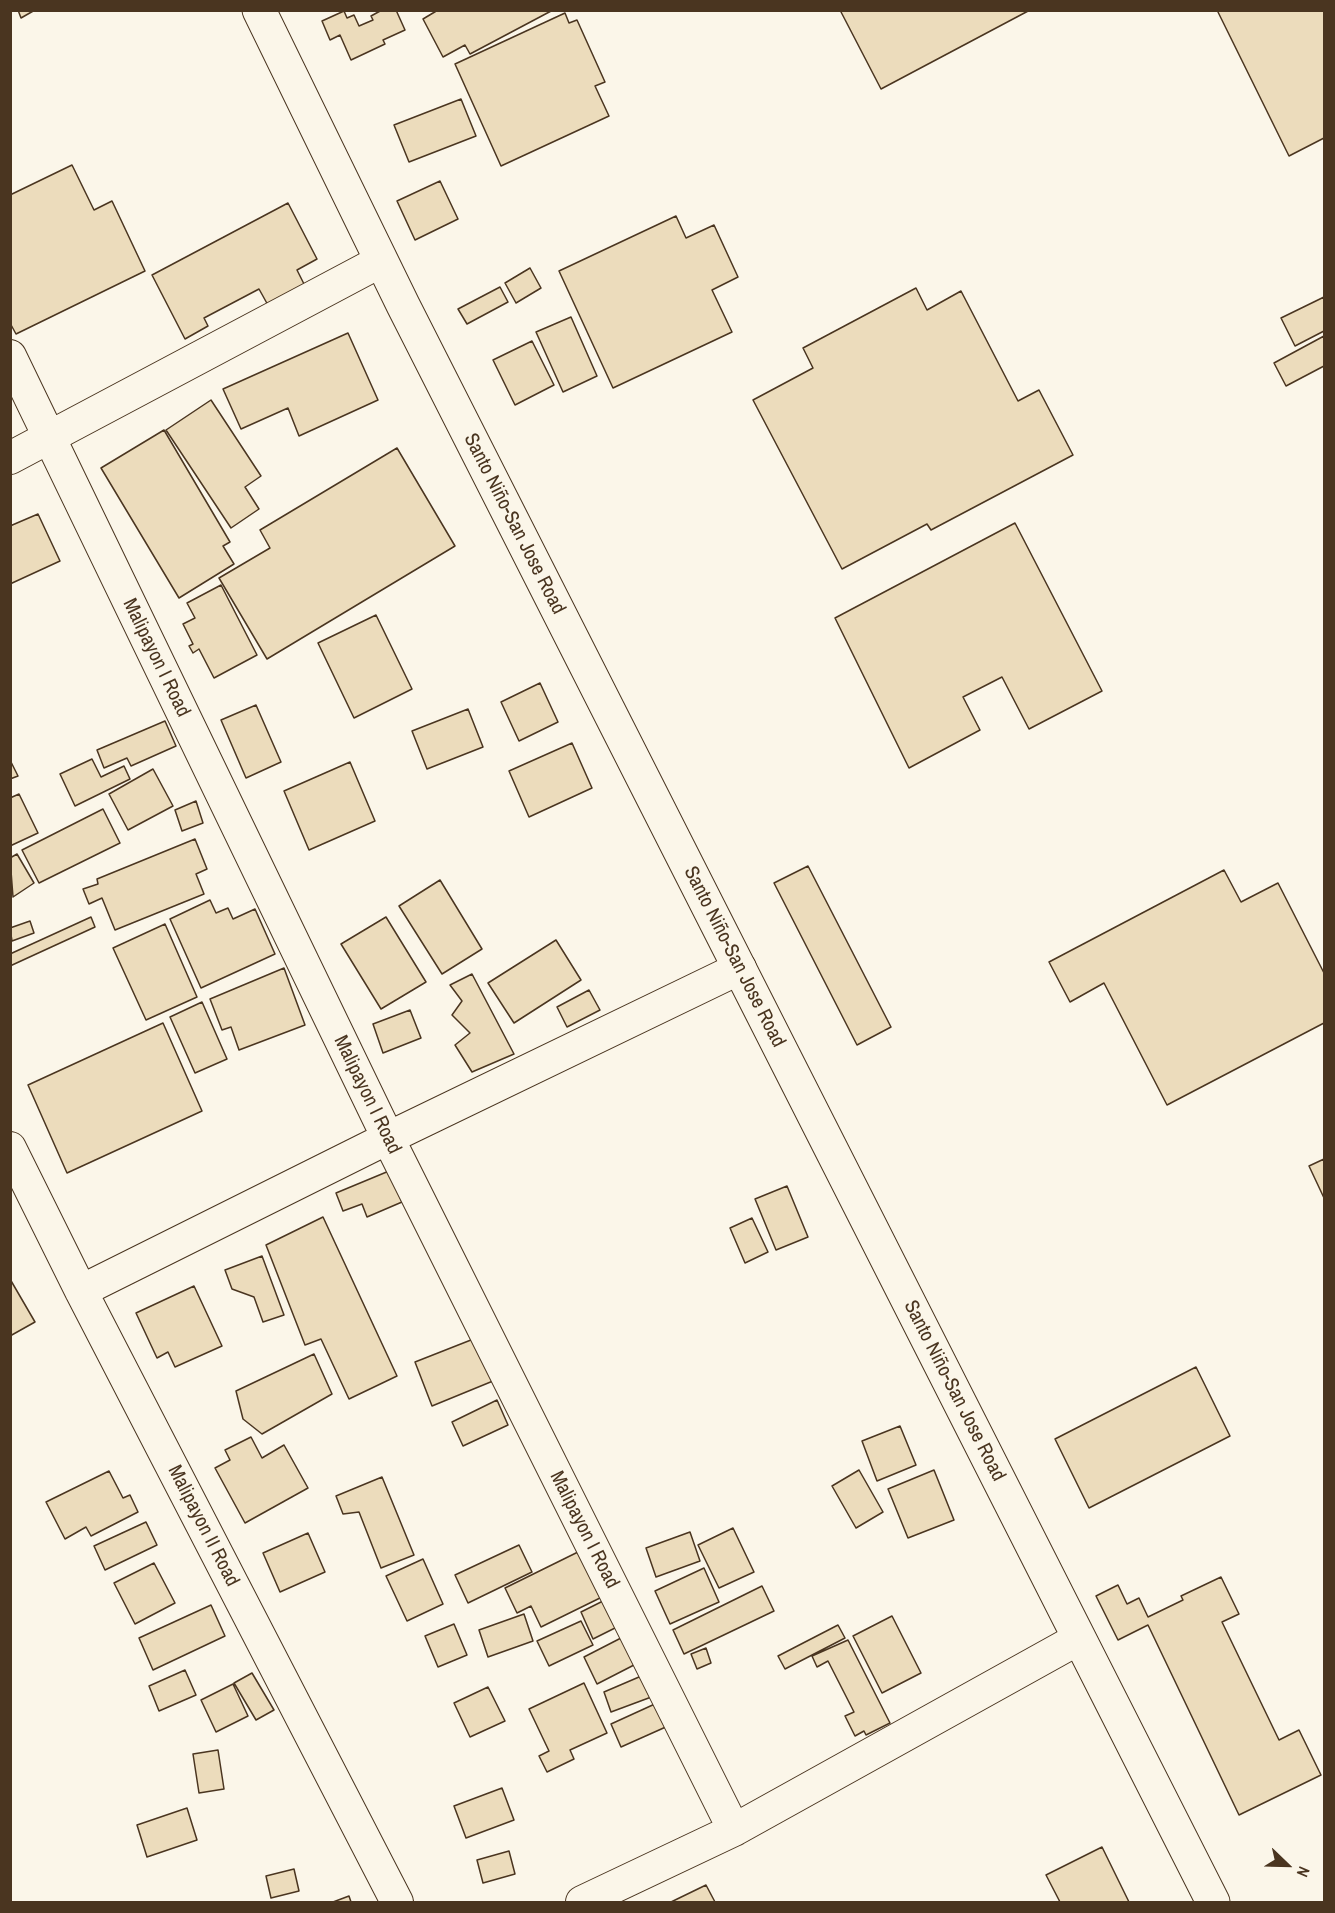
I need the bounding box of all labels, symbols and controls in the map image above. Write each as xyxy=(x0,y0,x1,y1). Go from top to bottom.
street label: Santo Niño-San Jose Road xyxy=(458,430,570,618)
street label: Malipayon I Road xyxy=(117,595,195,721)
street label: Santo Niño-San Jose Road xyxy=(678,863,790,1051)
street label: Malipayon I Road xyxy=(328,1032,406,1158)
street label: Santo Niño-San Jose Road xyxy=(898,1297,1010,1485)
street label: Malipayon II Road xyxy=(162,1461,244,1591)
street label: Malipayon I Road xyxy=(544,1467,624,1593)
north arrow xyxy=(1257,1835,1317,1895)
text: N xyxy=(1292,1863,1316,1881)

